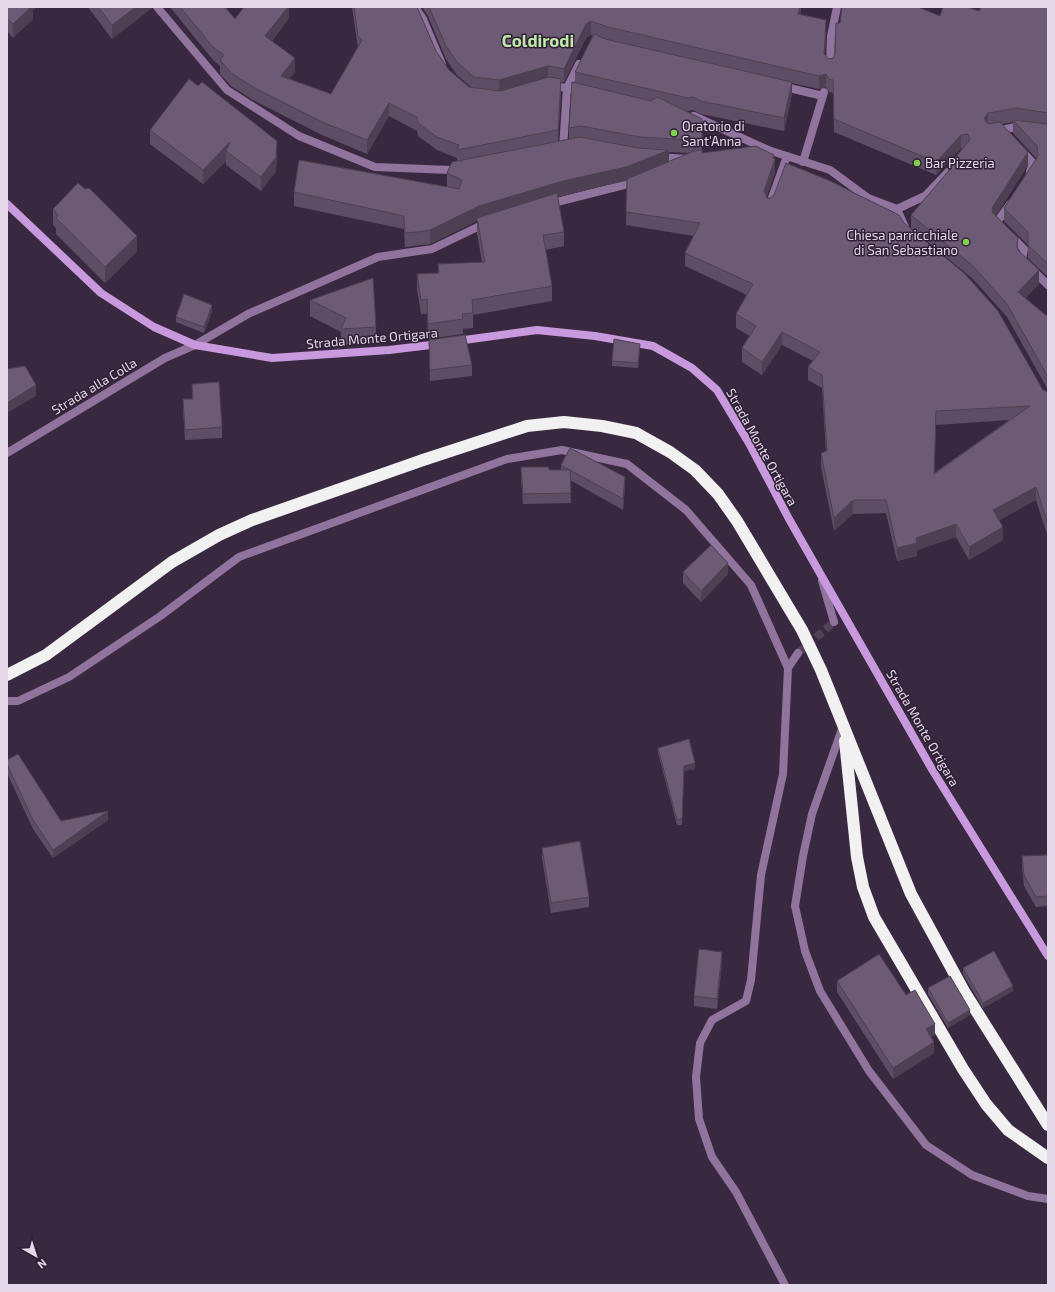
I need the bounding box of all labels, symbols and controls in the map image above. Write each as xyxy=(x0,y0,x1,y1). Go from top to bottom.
district label: Coldirodi xyxy=(502,30,574,50)
place label: Oratorio di Sant'Anna xyxy=(682,118,745,149)
marker: Oratorio di Sant'Anna xyxy=(669,128,679,138)
place label: Bar Pizzeria xyxy=(925,155,995,171)
marker: Bar Pizzeria xyxy=(912,158,922,168)
place label: Chiesa parricchiale di San Sebastiano xyxy=(846,227,958,258)
marker: Chiesa parricchiale di San Sebastiano xyxy=(961,237,971,247)
street label: Strada Monte Ortigara xyxy=(306,324,438,352)
street label: Strada alla Colla xyxy=(48,354,140,418)
street label: Strada Monte Ortigara xyxy=(723,385,801,509)
street label: Strada Monte Ortigara xyxy=(883,667,963,789)
north arrow xyxy=(16,1236,56,1276)
text: N xyxy=(35,1257,50,1272)

